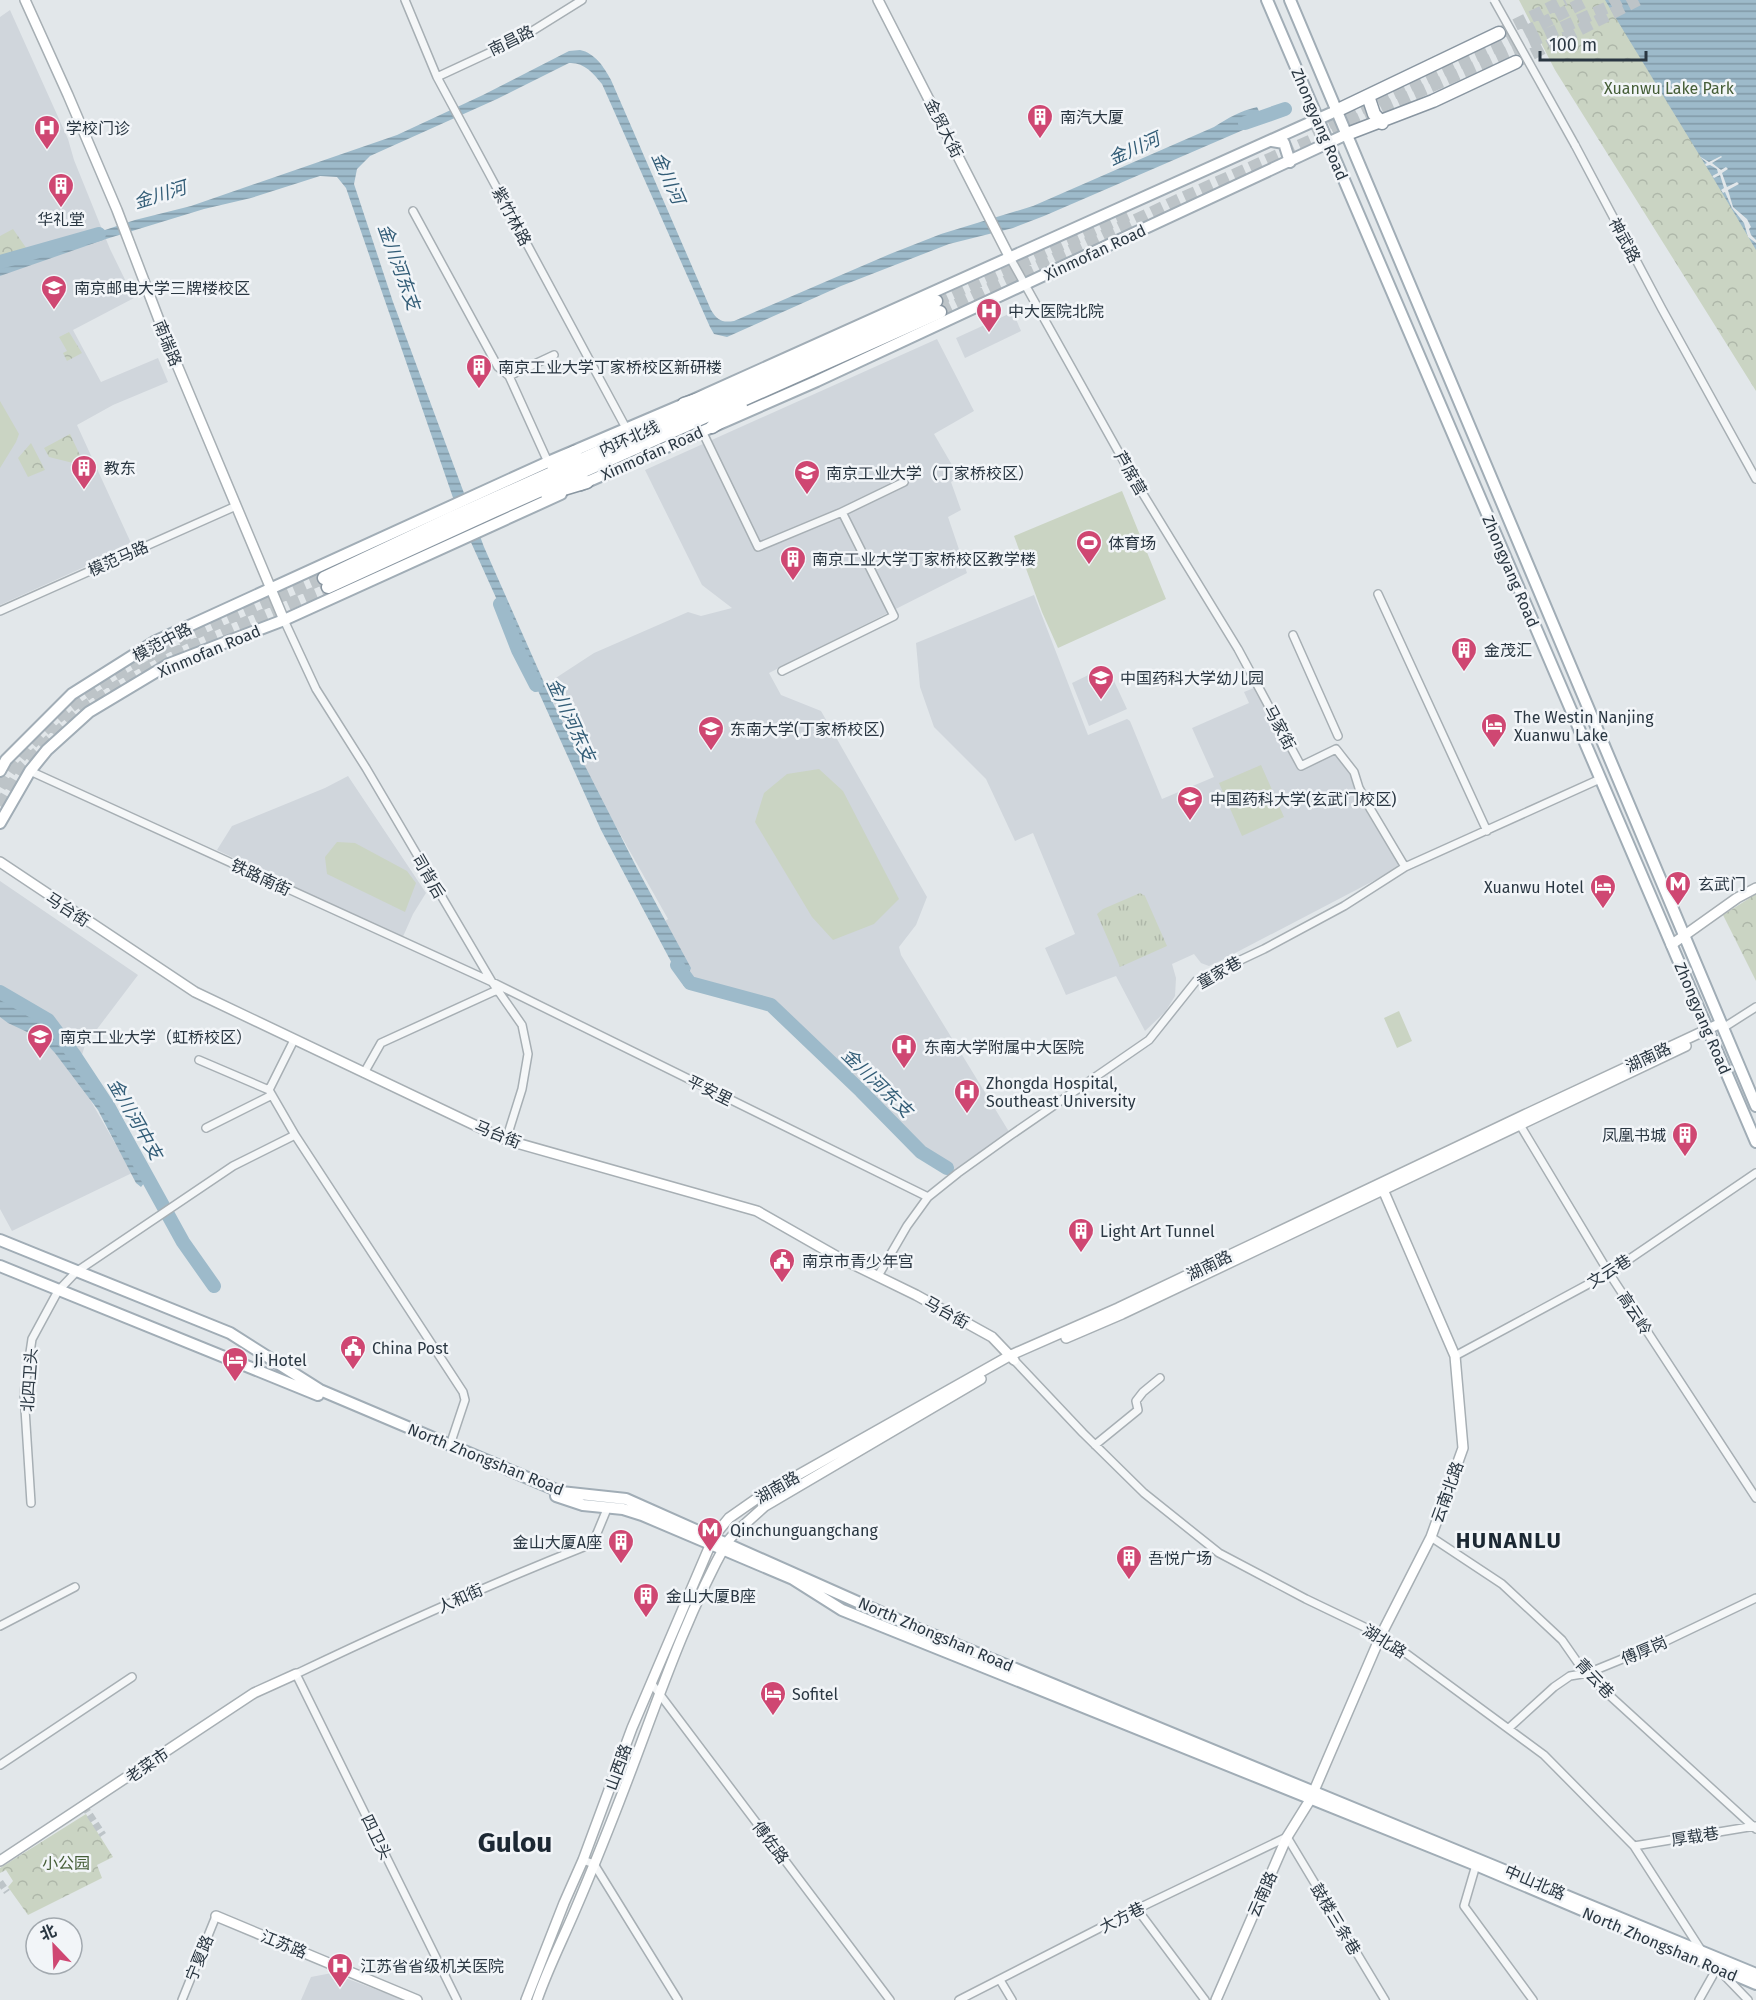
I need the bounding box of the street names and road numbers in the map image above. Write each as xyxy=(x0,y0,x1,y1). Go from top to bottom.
street label: 南昌路 xyxy=(485,21,537,60)
street label: Zhongyang Road xyxy=(1287,65,1352,183)
street label: 金贸大街 xyxy=(921,95,967,161)
street label: 紫竹林路 xyxy=(488,184,535,249)
street label: 神武路 xyxy=(1605,215,1644,266)
street label: Xinmofan Road xyxy=(1041,221,1149,284)
street label: 南瑞路 xyxy=(150,317,185,369)
street label: 内环北线 xyxy=(596,417,662,460)
street label: Xinmofan Road xyxy=(598,422,706,484)
street label: 芦席营 xyxy=(1110,448,1151,499)
street label: Zhongyang Road xyxy=(1478,512,1543,630)
street label: 模范马路 xyxy=(85,537,151,580)
street label: 模范中路 xyxy=(130,619,195,666)
street label: Xinmofan Road xyxy=(155,621,263,682)
street label: 马家街 xyxy=(1260,702,1299,753)
street label: 司背后 xyxy=(408,851,449,902)
street label: 铁路南街 xyxy=(228,855,294,900)
street label: 马台街 xyxy=(42,888,93,930)
street label: 童家巷 xyxy=(1194,952,1245,992)
street label: Zhongyang Road xyxy=(1670,959,1735,1077)
street label: 湖南路 xyxy=(1622,1039,1674,1076)
street label: 平安里 xyxy=(684,1071,736,1110)
street label: 马台街 xyxy=(472,1117,524,1152)
street label: 湖南路 xyxy=(1183,1246,1235,1285)
street label: 文云巷 xyxy=(1584,1251,1635,1292)
street label: 高云岭 xyxy=(1614,1288,1656,1339)
street label: 马台街 xyxy=(921,1292,972,1332)
street label: 北四卫头 xyxy=(18,1347,41,1413)
street label: North Zhongshan Road xyxy=(405,1419,567,1499)
street label: 云南北路 xyxy=(1428,1459,1467,1525)
street label: 湖南路 xyxy=(752,1467,803,1508)
street label: 人和街 xyxy=(434,1580,486,1617)
street label: North Zhongshan Road xyxy=(855,1593,1016,1676)
street label: 湖北路 xyxy=(1359,1621,1410,1662)
street label: 傅厚岗 xyxy=(1618,1632,1670,1669)
street label: 青云巷 xyxy=(1571,1654,1618,1702)
street label: 山西路 xyxy=(601,1741,636,1793)
street label: 老菜市 xyxy=(122,1744,172,1787)
street label: 四卫头 xyxy=(357,1811,396,1863)
street label: 傅佐路 xyxy=(749,1817,793,1867)
street label: 厚载巷 xyxy=(1670,1823,1720,1850)
street label: 中山北路 xyxy=(1502,1861,1568,1904)
street label: 云南路 xyxy=(1244,1868,1281,1920)
street label: 鼓楼三条巷 xyxy=(1307,1880,1364,1958)
street label: 大方巷 xyxy=(1097,1898,1148,1937)
street label: North Zhongshan Road xyxy=(1579,1903,1740,1986)
street label: 江苏路 xyxy=(258,1927,310,1962)
street label: 宁夏路 xyxy=(182,1932,217,1984)

